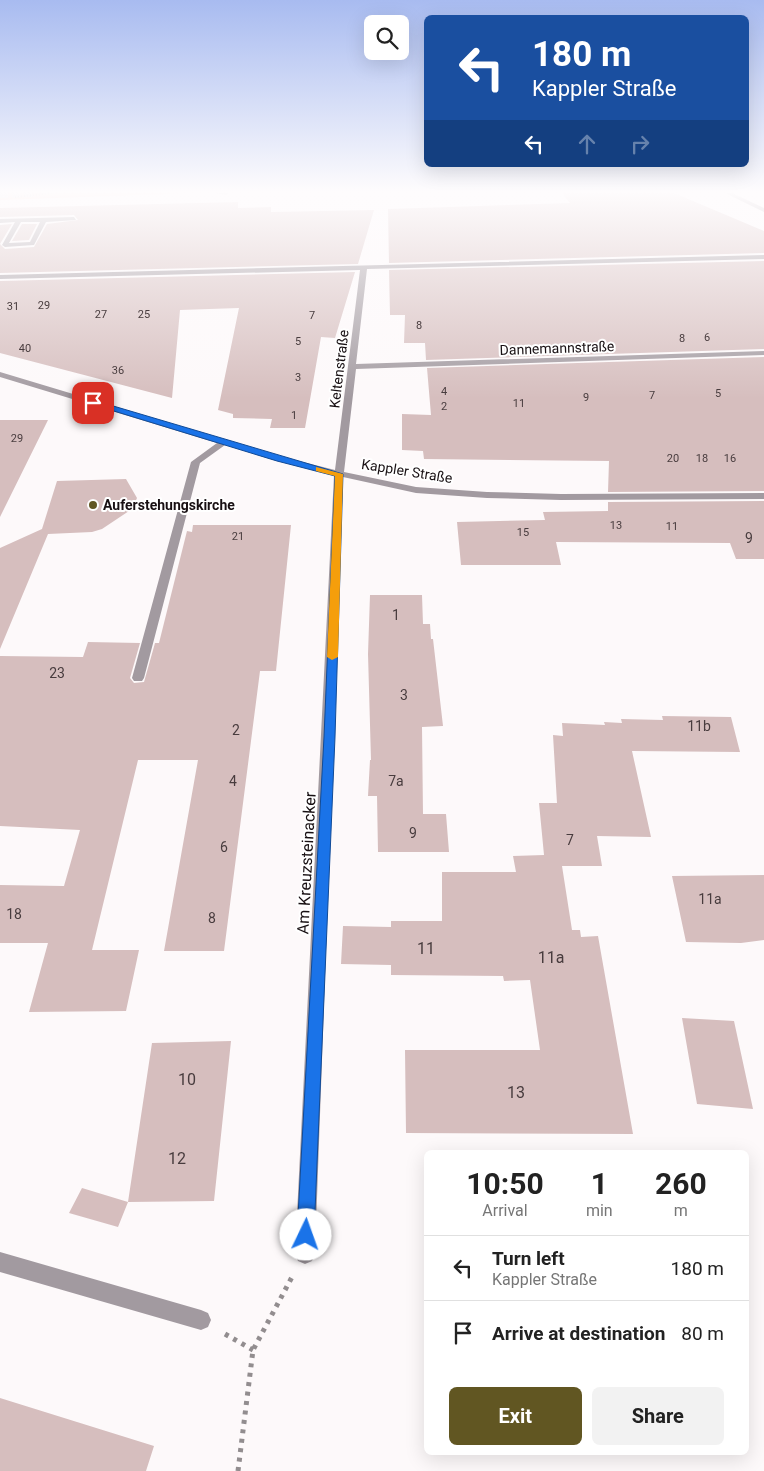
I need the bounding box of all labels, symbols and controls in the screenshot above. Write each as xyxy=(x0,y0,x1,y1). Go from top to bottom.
map controls xyxy=(364,15,409,60)
button: search xyxy=(364,15,409,60)
text: 180 m xyxy=(532,34,631,75)
icon: left xyxy=(449,35,514,100)
text: Kappler Straße xyxy=(532,76,676,101)
icon: left xyxy=(520,130,548,158)
icon: ahead xyxy=(573,130,601,158)
icon: right xyxy=(626,130,654,158)
house number: 29 xyxy=(38,299,50,312)
house number: 31 xyxy=(7,300,19,313)
house number: 27 xyxy=(95,308,107,321)
house number: 25 xyxy=(138,308,150,321)
house number: 7 xyxy=(309,309,315,322)
house number: 8 xyxy=(416,319,422,332)
street label: Keltenstraße xyxy=(326,329,352,409)
house number: 6 xyxy=(704,331,710,344)
house number: 8 xyxy=(679,332,685,345)
house number: 5 xyxy=(295,335,301,348)
street label: Dannemannstraße xyxy=(499,338,615,358)
house number: 40 xyxy=(19,342,31,355)
house number: 36 xyxy=(112,364,124,377)
house number: 3 xyxy=(295,371,301,384)
pin xyxy=(72,382,114,424)
house number: 4 xyxy=(441,385,447,398)
house number: 5 xyxy=(715,387,721,400)
icon: arrive xyxy=(79,389,107,417)
house number: 7 xyxy=(649,389,655,402)
house number: 9 xyxy=(583,391,589,404)
house number: 11 xyxy=(513,397,525,410)
house number: 2 xyxy=(441,400,447,413)
house number: 1 xyxy=(291,409,297,422)
house number: 29 xyxy=(11,432,23,445)
house number: 20 xyxy=(667,452,679,465)
house number: 18 xyxy=(696,452,708,465)
house number: 16 xyxy=(724,452,736,465)
street label: Kappler Straße xyxy=(360,456,454,486)
place label: Auferstehungskirche xyxy=(103,497,235,513)
marker: Auferstehungskirche xyxy=(87,499,99,511)
house number: 13 xyxy=(610,519,622,532)
house number: 11 xyxy=(666,520,678,533)
house number: 15 xyxy=(517,526,529,539)
house number: 21 xyxy=(232,530,244,543)
house number: 9 xyxy=(745,530,753,546)
house number: 1 xyxy=(392,607,400,623)
house number: 23 xyxy=(49,665,65,681)
house number: 3 xyxy=(400,687,408,703)
house number: 11b xyxy=(687,718,711,734)
house number: 2 xyxy=(232,722,240,738)
house number: 4 xyxy=(229,773,237,789)
house number: 7a xyxy=(388,773,404,789)
street label: Am Kreuzsteinacker xyxy=(293,791,320,935)
house number: 9 xyxy=(409,825,417,841)
house number: 7 xyxy=(566,832,574,848)
house number: 6 xyxy=(220,839,228,855)
house number: 11a xyxy=(698,891,722,907)
house number: 18 xyxy=(6,906,22,922)
house number: 8 xyxy=(208,910,216,926)
house number: 11 xyxy=(417,939,435,958)
house number: 11a xyxy=(538,948,564,967)
house number: 10 xyxy=(178,1070,196,1089)
house number: 13 xyxy=(507,1083,525,1102)
house number: 12 xyxy=(168,1149,186,1168)
text: 10:50 xyxy=(466,1166,544,1201)
text: 1 xyxy=(591,1166,608,1201)
text: 260 xyxy=(655,1166,707,1201)
text: Arrival xyxy=(482,1201,528,1220)
text: min xyxy=(586,1201,613,1220)
text: m xyxy=(674,1201,688,1220)
position arrow xyxy=(279,1208,331,1260)
text: Turn left xyxy=(492,1247,565,1270)
icon: left xyxy=(449,1254,477,1282)
text: 180 m xyxy=(671,1257,724,1280)
text: Kappler Straße xyxy=(492,1270,597,1289)
icon: arrive xyxy=(449,1319,477,1347)
text: Arrive at destination xyxy=(492,1322,665,1345)
text: 80 m xyxy=(681,1322,724,1345)
button: Exit xyxy=(449,1387,582,1445)
button: Share xyxy=(592,1387,724,1445)

